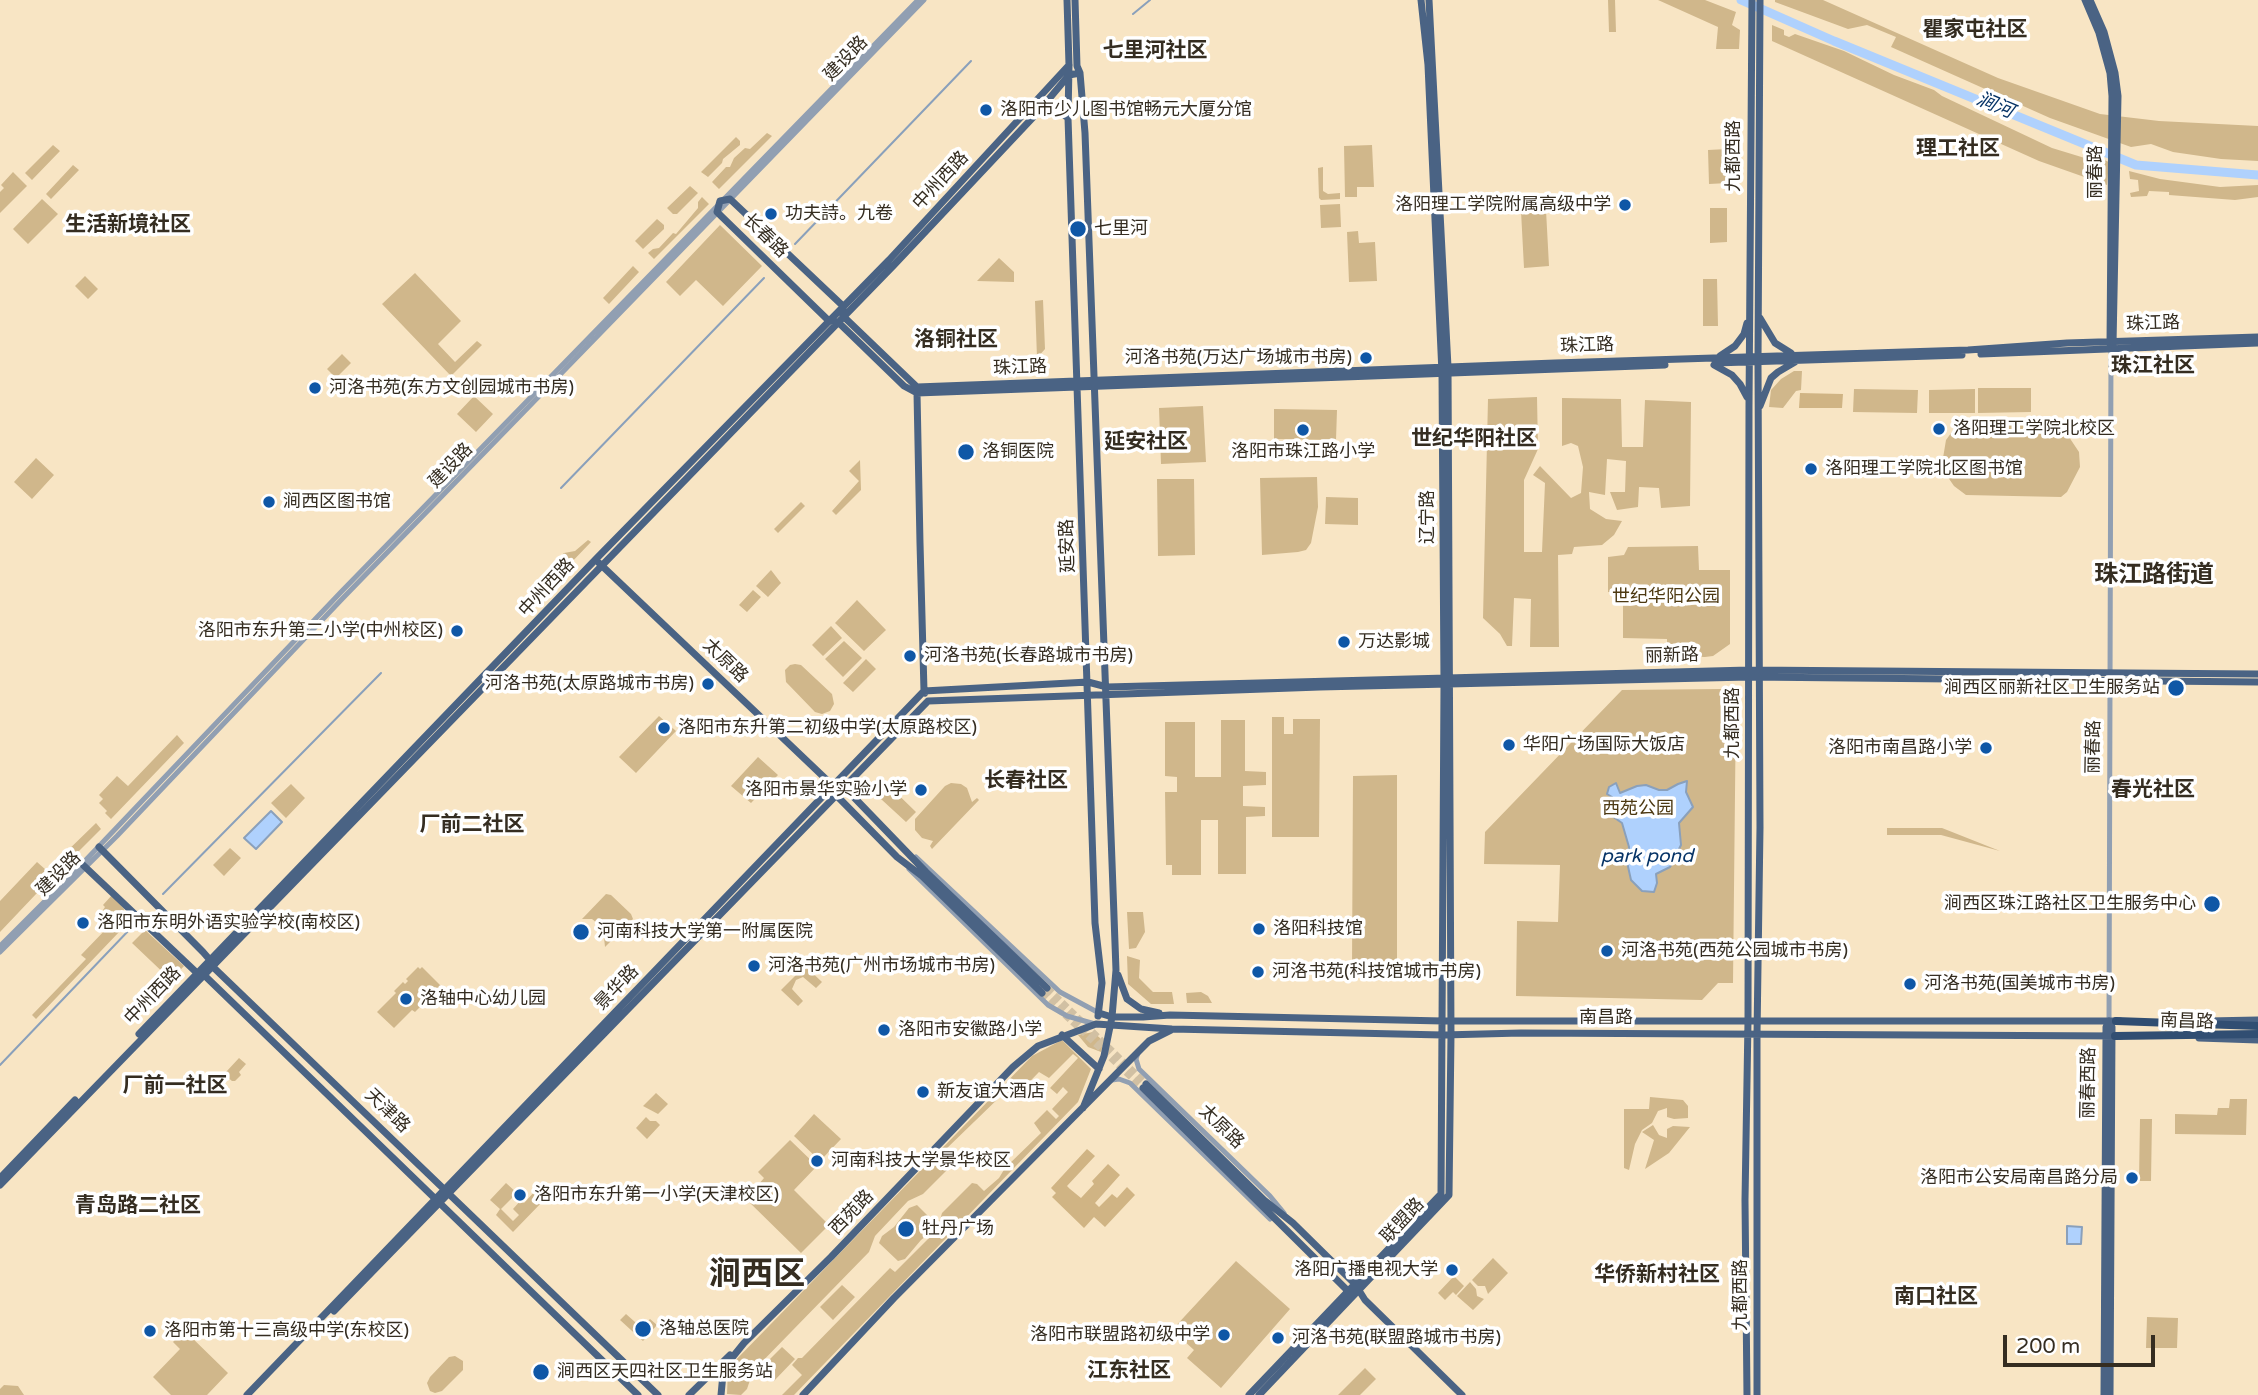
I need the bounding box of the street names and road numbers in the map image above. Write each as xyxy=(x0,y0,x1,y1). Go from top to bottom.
street label: 建设路 xyxy=(819,32,873,86)
street label: 九都西路 xyxy=(1723,120,1745,192)
street label: 丽春路 xyxy=(2085,145,2107,199)
street label: 中州西路 xyxy=(909,147,973,215)
street label: 长春路 xyxy=(738,209,792,263)
street label: 珠江路 xyxy=(2126,312,2180,336)
street label: 珠江路 xyxy=(1560,334,1614,358)
street label: 珠江路 xyxy=(993,356,1047,380)
street label: 建设路 xyxy=(424,439,478,493)
street label: 辽宁路 xyxy=(1417,490,1439,544)
street label: 延安路 xyxy=(1056,519,1080,573)
street label: 中州西路 xyxy=(515,554,579,622)
street label: 太原路 xyxy=(698,634,752,688)
street label: 丽新路 xyxy=(1645,645,1699,667)
street label: 九都西路 xyxy=(1722,687,1744,759)
street label: 丽春路 xyxy=(2083,720,2105,774)
street label: 建设路 xyxy=(32,847,86,901)
street label: 景华路 xyxy=(590,961,644,1015)
street label: 中州西路 xyxy=(120,963,186,1029)
street label: 南昌路 xyxy=(1579,1007,1633,1029)
street label: 南昌路 xyxy=(2160,1010,2214,1034)
street label: 丽春西路 xyxy=(2078,1047,2100,1119)
street label: 天津路 xyxy=(360,1084,414,1138)
street label: 太原路 xyxy=(1194,1100,1248,1154)
street label: 西苑路 xyxy=(825,1186,879,1240)
street label: 联盟路 xyxy=(1377,1194,1429,1248)
street label: 九都西路 xyxy=(1730,1259,1752,1331)

